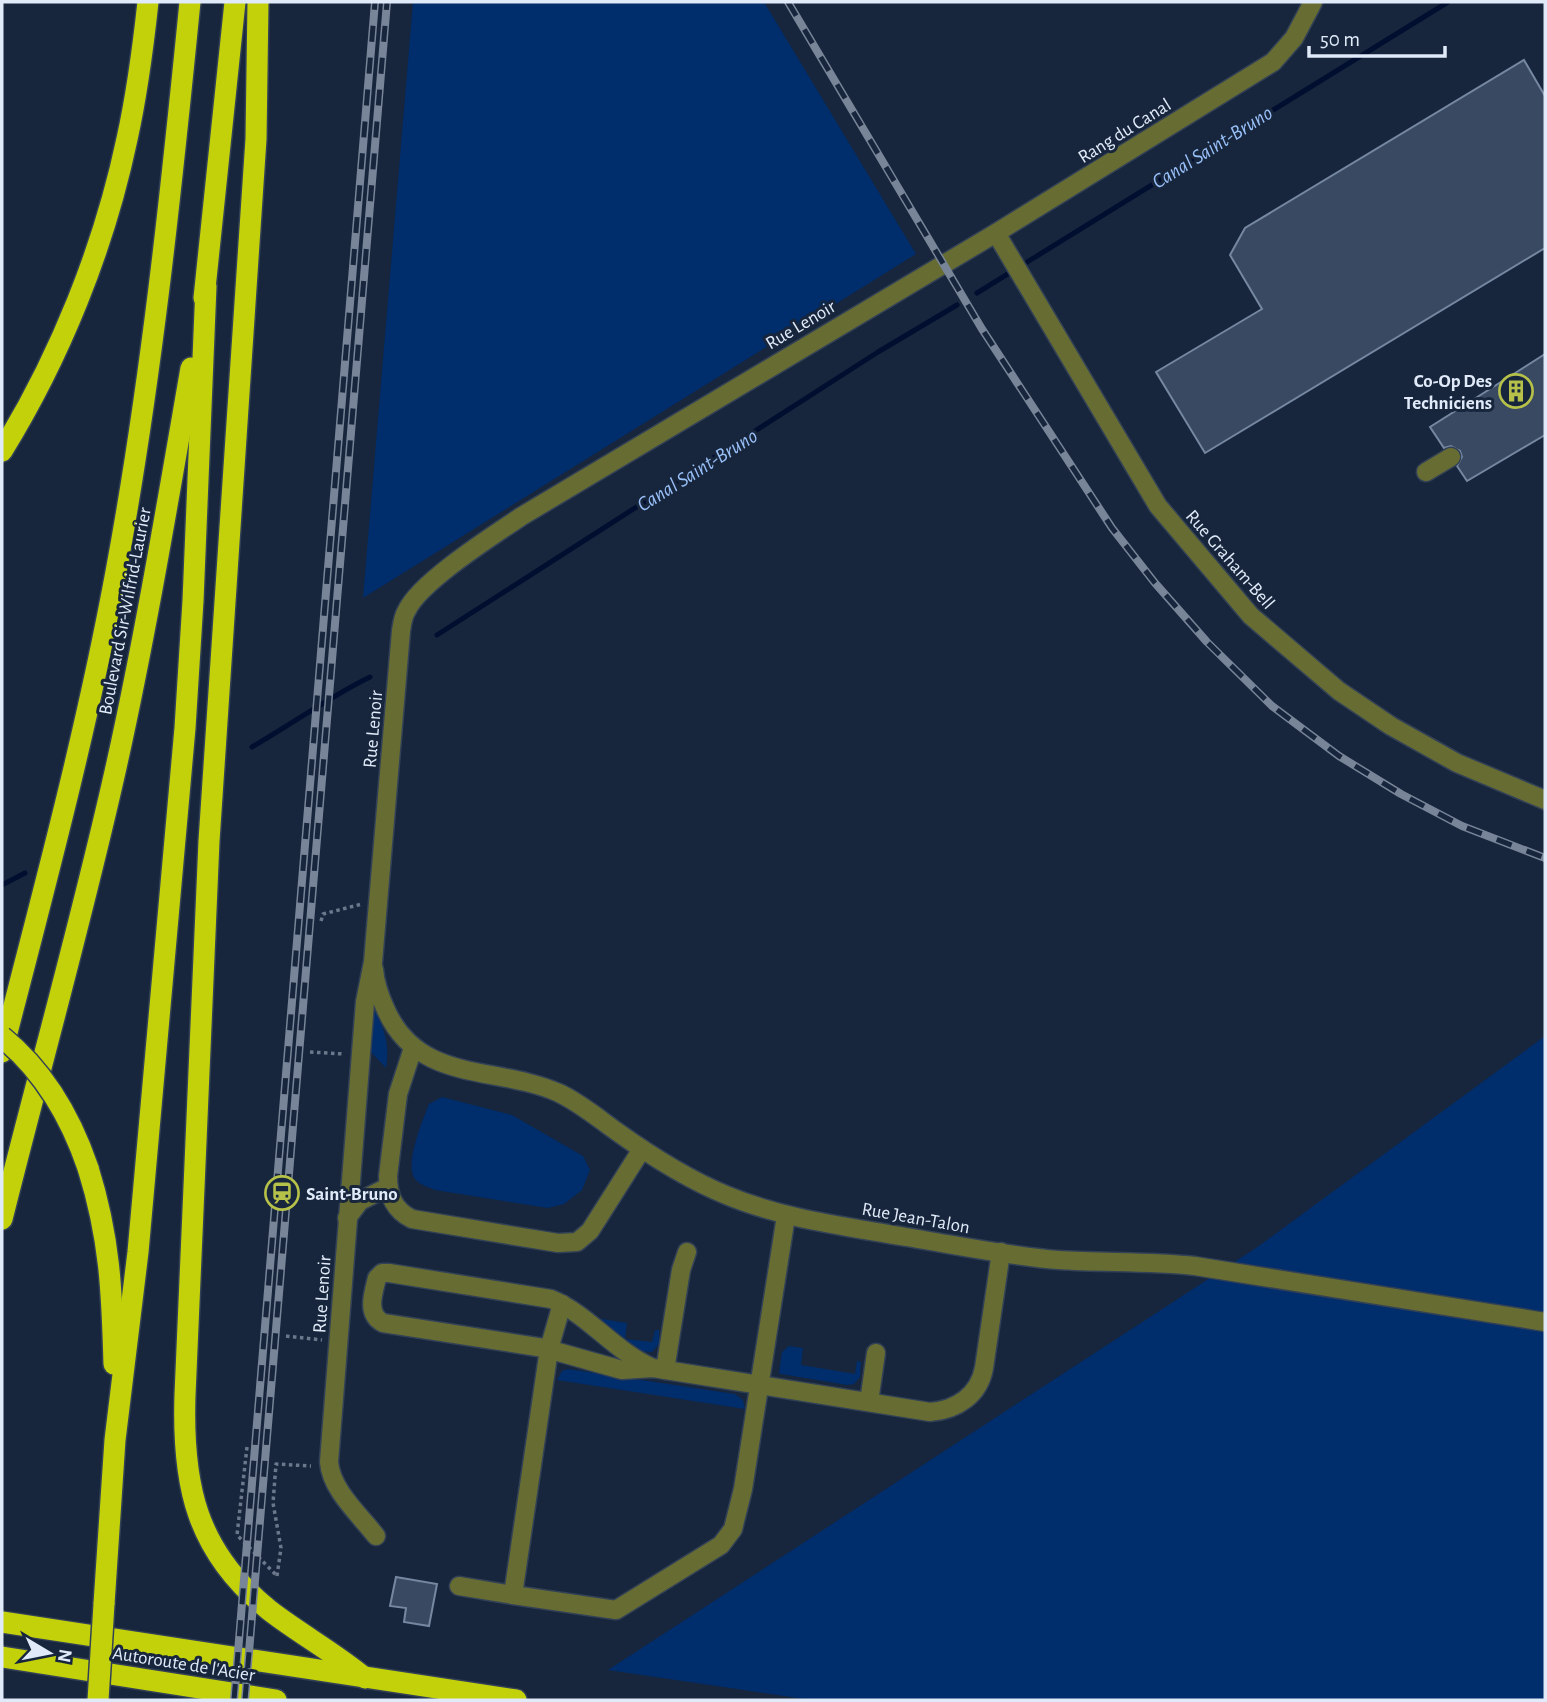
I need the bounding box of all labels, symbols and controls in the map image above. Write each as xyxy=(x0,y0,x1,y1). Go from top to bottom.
scale bar xyxy=(1309,14,1446,58)
text: 50 m xyxy=(1320,29,1360,50)
street label: Rang du Canal xyxy=(1075,95,1175,167)
water label: Canal Saint-Bruno xyxy=(1148,102,1276,193)
street label: Rue Lenoir xyxy=(762,297,839,354)
place label: Co-Op Des Techniciens xyxy=(1404,372,1492,413)
building icon: Co-Op Des Techniciens xyxy=(1497,372,1535,410)
water label: Canal Saint-Bruno xyxy=(633,425,761,516)
street label: Boulevard Sir-Wilfrid-Laurier xyxy=(96,506,155,717)
street label: Rue Graham-Bell xyxy=(1182,507,1278,613)
street label: Rue Lenoir xyxy=(361,689,386,769)
station icon: Saint-Bruno xyxy=(263,1174,301,1212)
place label: Saint-Bruno xyxy=(306,1185,398,1204)
street label: Rue Jean-Talon xyxy=(860,1200,971,1237)
street label: Rue Lenoir xyxy=(310,1255,335,1334)
north arrow xyxy=(14,1618,84,1688)
street label: Autoroute de l'Acier xyxy=(111,1644,256,1685)
text: N xyxy=(54,1648,75,1664)

